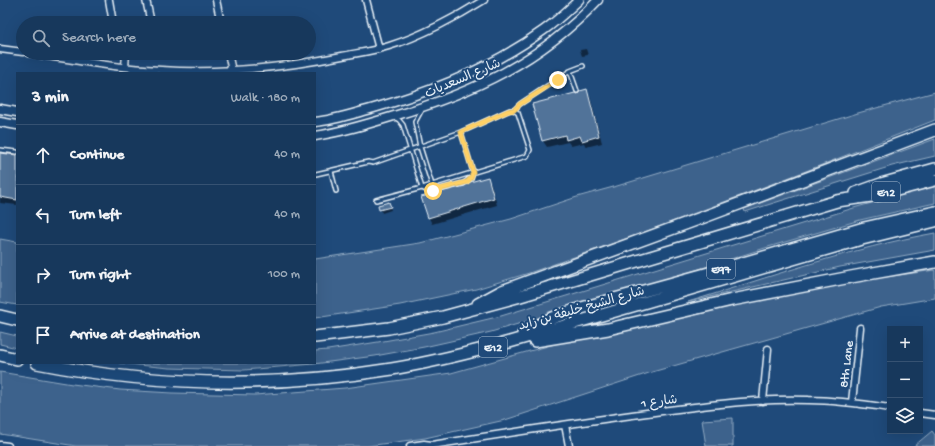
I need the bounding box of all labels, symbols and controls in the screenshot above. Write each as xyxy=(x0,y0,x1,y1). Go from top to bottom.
search box xyxy=(16,16,316,60)
icon: search xyxy=(30,27,52,49)
text: Search here xyxy=(62,29,136,47)
street label: شارع السعديات xyxy=(423,57,503,102)
route end xyxy=(549,71,567,89)
text: 3 min xyxy=(32,88,69,108)
text: Walk · 180 m xyxy=(231,91,300,106)
icon: ahead xyxy=(32,144,54,166)
text: Continue xyxy=(70,146,124,164)
text: 40 m xyxy=(274,147,300,162)
route start xyxy=(424,182,442,200)
road number: E12 xyxy=(872,182,900,202)
icon: left xyxy=(32,204,54,226)
text: Turn left xyxy=(70,206,121,224)
text: 40 m xyxy=(274,207,300,222)
road number: E97 xyxy=(707,259,735,279)
icon: right xyxy=(32,264,54,286)
text: Turn right xyxy=(70,266,130,284)
text: 100 m xyxy=(268,267,300,282)
street label: شارع الشيخ خليفة بن زايد xyxy=(517,284,647,335)
icon: arrive xyxy=(32,324,54,346)
text: Arrive at destination xyxy=(70,326,200,344)
map controls xyxy=(887,326,923,434)
button: + xyxy=(887,326,923,362)
road number: E12 xyxy=(479,337,507,357)
street label: 8th Lane xyxy=(837,340,858,389)
button: − xyxy=(887,362,923,398)
street label: شارع 1 xyxy=(639,393,678,412)
button: layers xyxy=(887,398,923,434)

